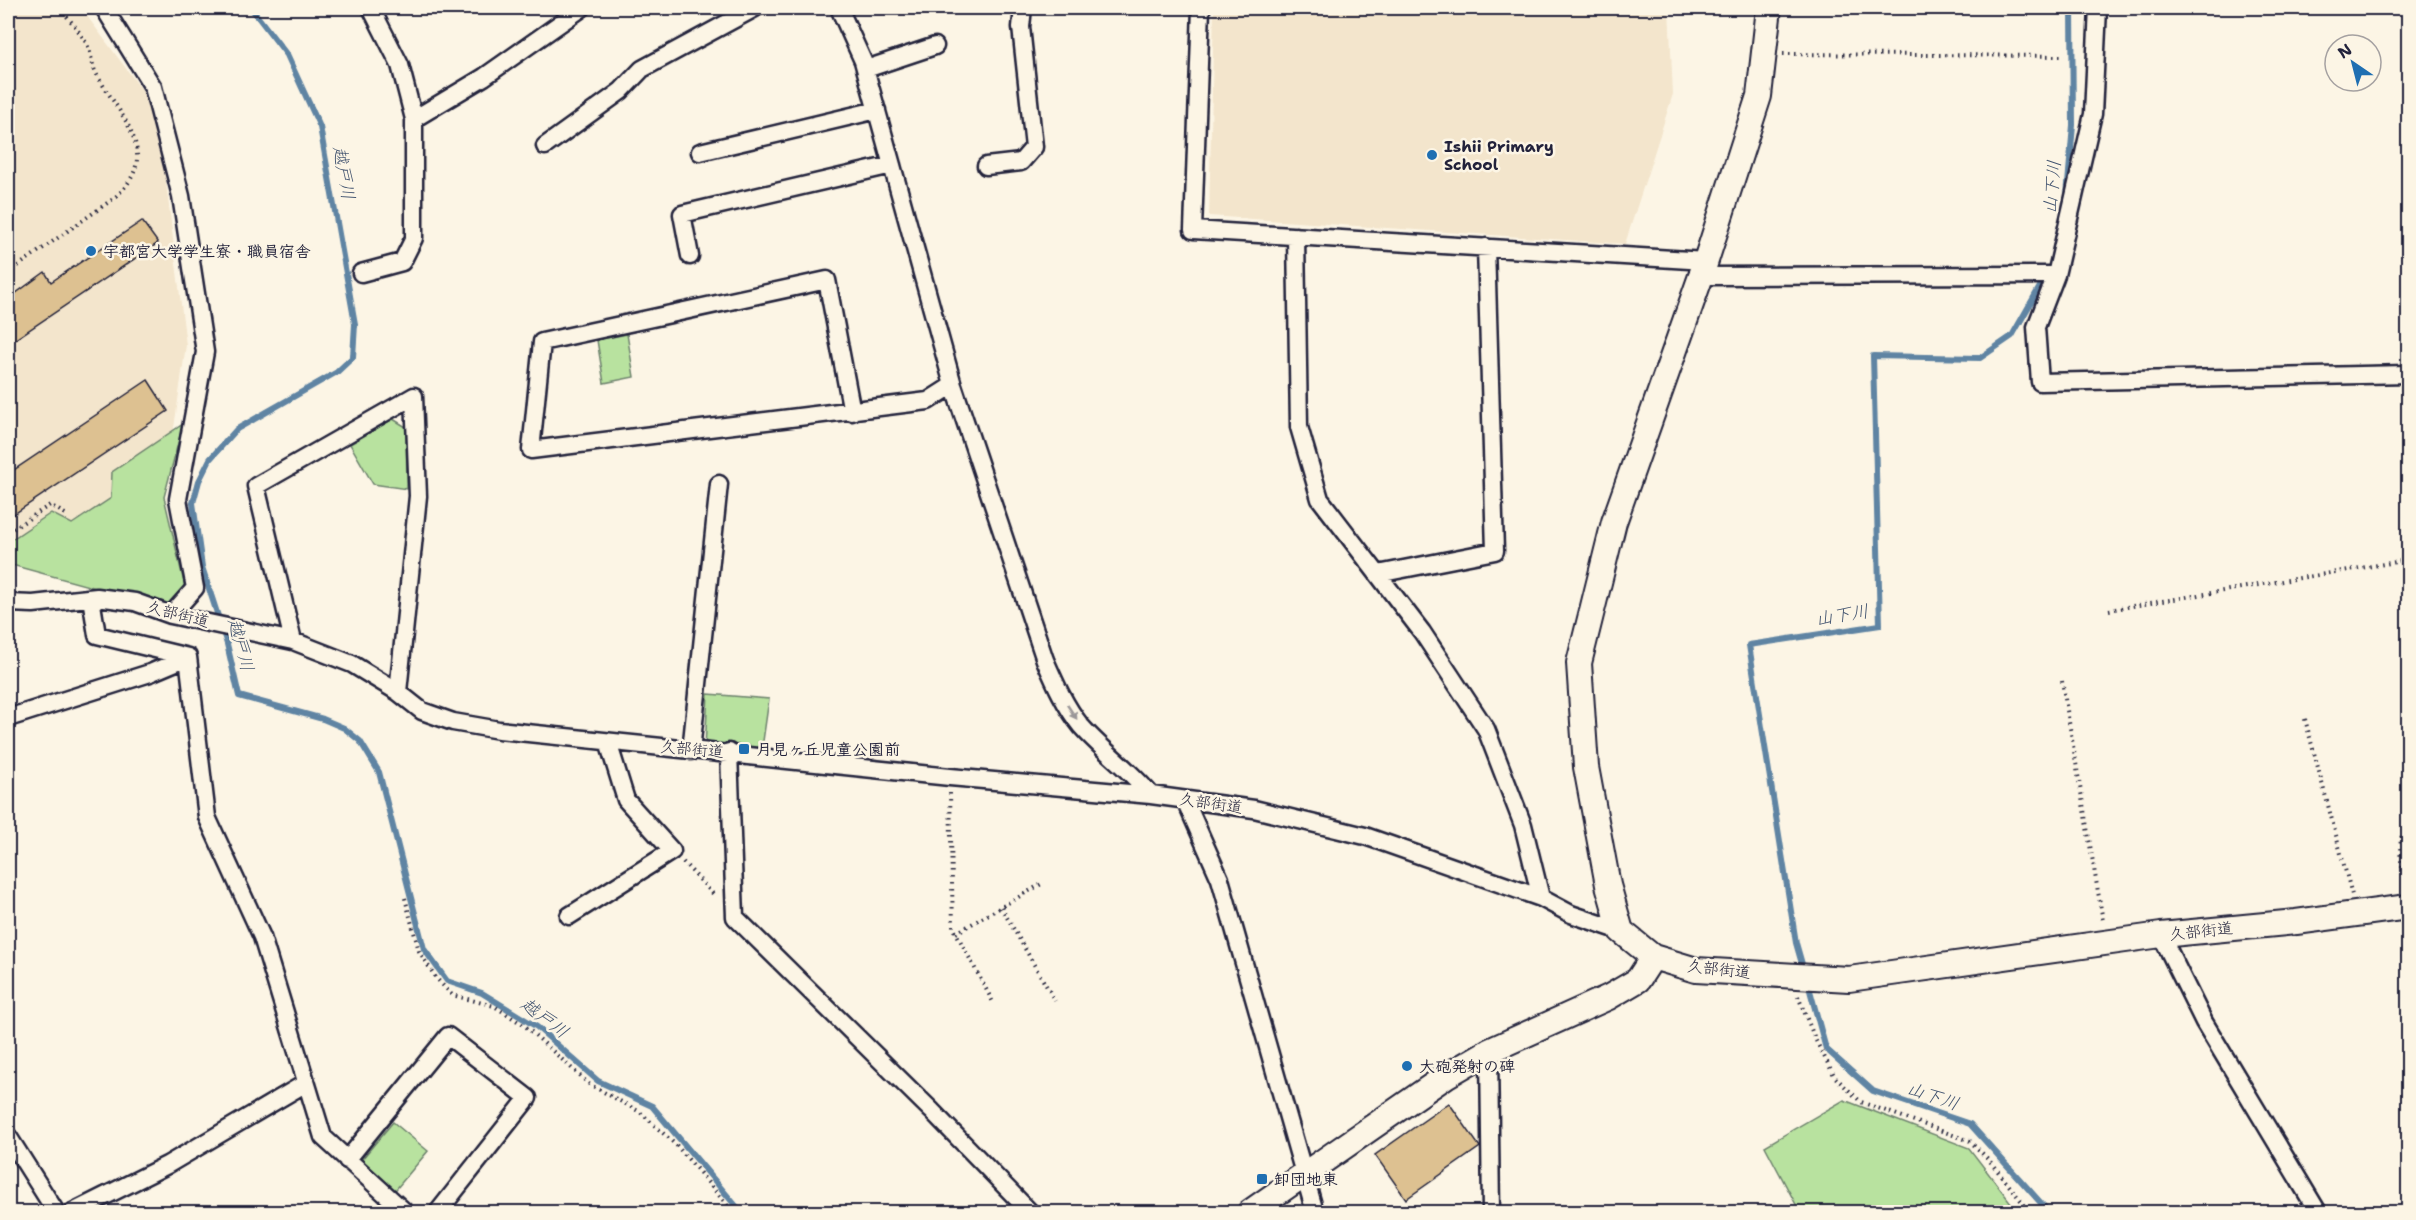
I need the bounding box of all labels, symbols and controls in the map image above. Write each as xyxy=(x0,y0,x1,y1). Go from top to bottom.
north arrow xyxy=(2323,33,2383,93)
text: N xyxy=(2333,39,2356,63)
place label: Ishii Primary School xyxy=(1444,136,1554,175)
water label: 越戸川 xyxy=(327,143,361,202)
marker: Ishii Primary School xyxy=(1425,148,1439,162)
water label: 山下川 xyxy=(2038,159,2066,215)
place label: 宇都宮大学学生寮・職員宿舎 xyxy=(103,241,311,262)
marker: 宇都宮大学学生寮・職員宿舎 xyxy=(84,244,98,258)
street label: 久部街道 xyxy=(144,596,212,632)
water label: 山下川 xyxy=(1813,599,1871,631)
water label: 越戸川 xyxy=(222,615,260,674)
one-way arrow xyxy=(1066,704,1077,720)
street label: 久部街道 xyxy=(659,736,725,762)
place label: 月見ヶ丘児童公園前 xyxy=(756,739,900,760)
marker: 月見ヶ丘児童公園前 xyxy=(737,742,751,756)
street label: 久部街道 xyxy=(1178,788,1244,818)
street label: 久部街道 xyxy=(2168,917,2234,945)
street label: 久部街道 xyxy=(1686,955,1752,983)
water label: 越戸川 xyxy=(515,992,574,1044)
place label: 大砲発射の碑 xyxy=(1419,1056,1515,1077)
marker: 大砲発射の碑 xyxy=(1400,1059,1414,1073)
water label: 山下川 xyxy=(1904,1076,1962,1116)
place label: 卸団地東 xyxy=(1274,1169,1338,1190)
marker: 卸団地東 xyxy=(1255,1172,1269,1186)

